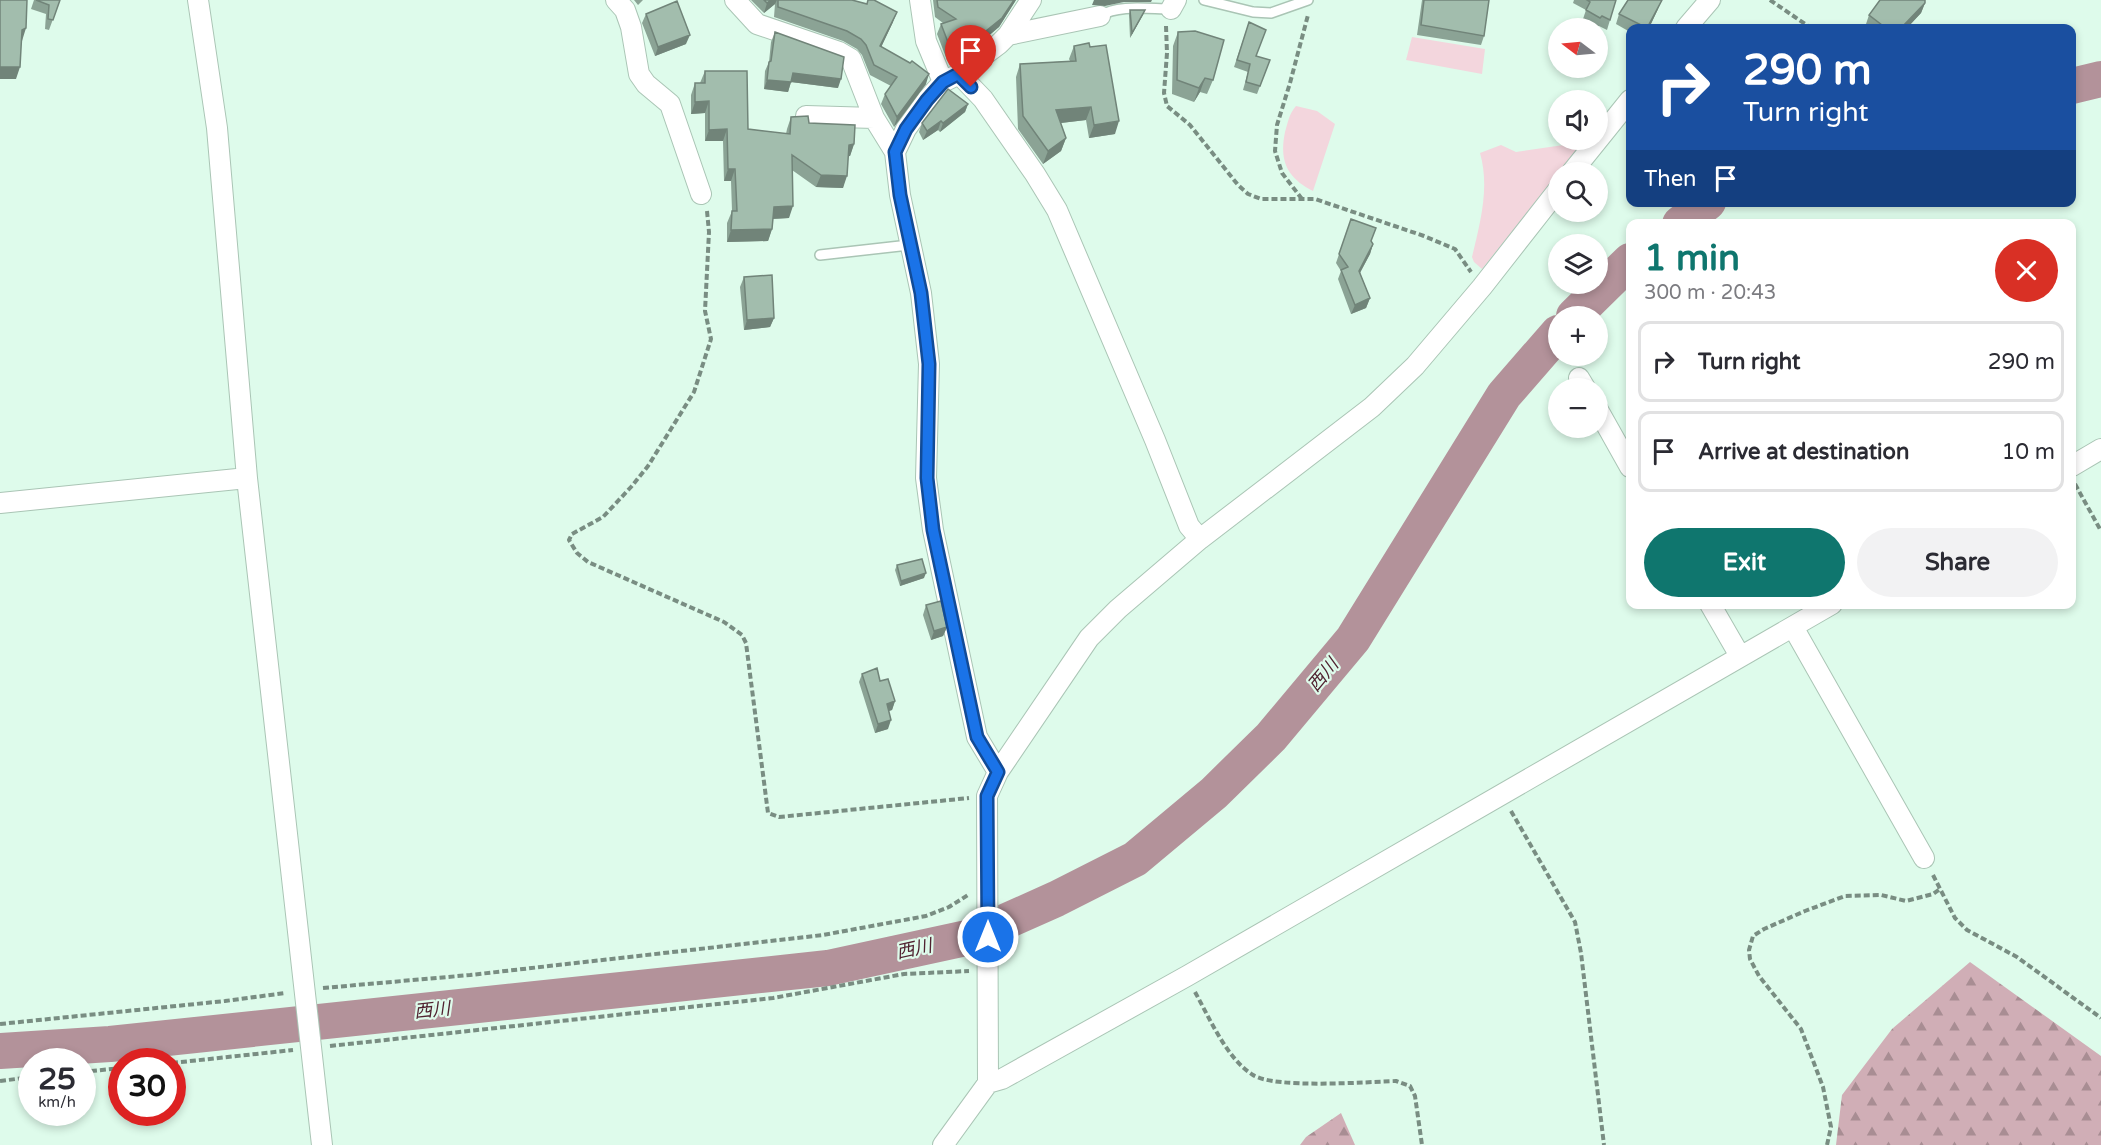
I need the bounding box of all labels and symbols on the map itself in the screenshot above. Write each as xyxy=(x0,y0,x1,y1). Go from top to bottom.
north arrow xyxy=(1548,18,1608,78)
pin xyxy=(945,25,996,87)
water label: 西川 xyxy=(1303,653,1344,696)
position arrow xyxy=(956,905,1020,969)
water label: 西川 xyxy=(894,934,936,964)
water label: 西川 xyxy=(413,997,453,1023)
speed limit sign: 30 xyxy=(108,1048,186,1126)

